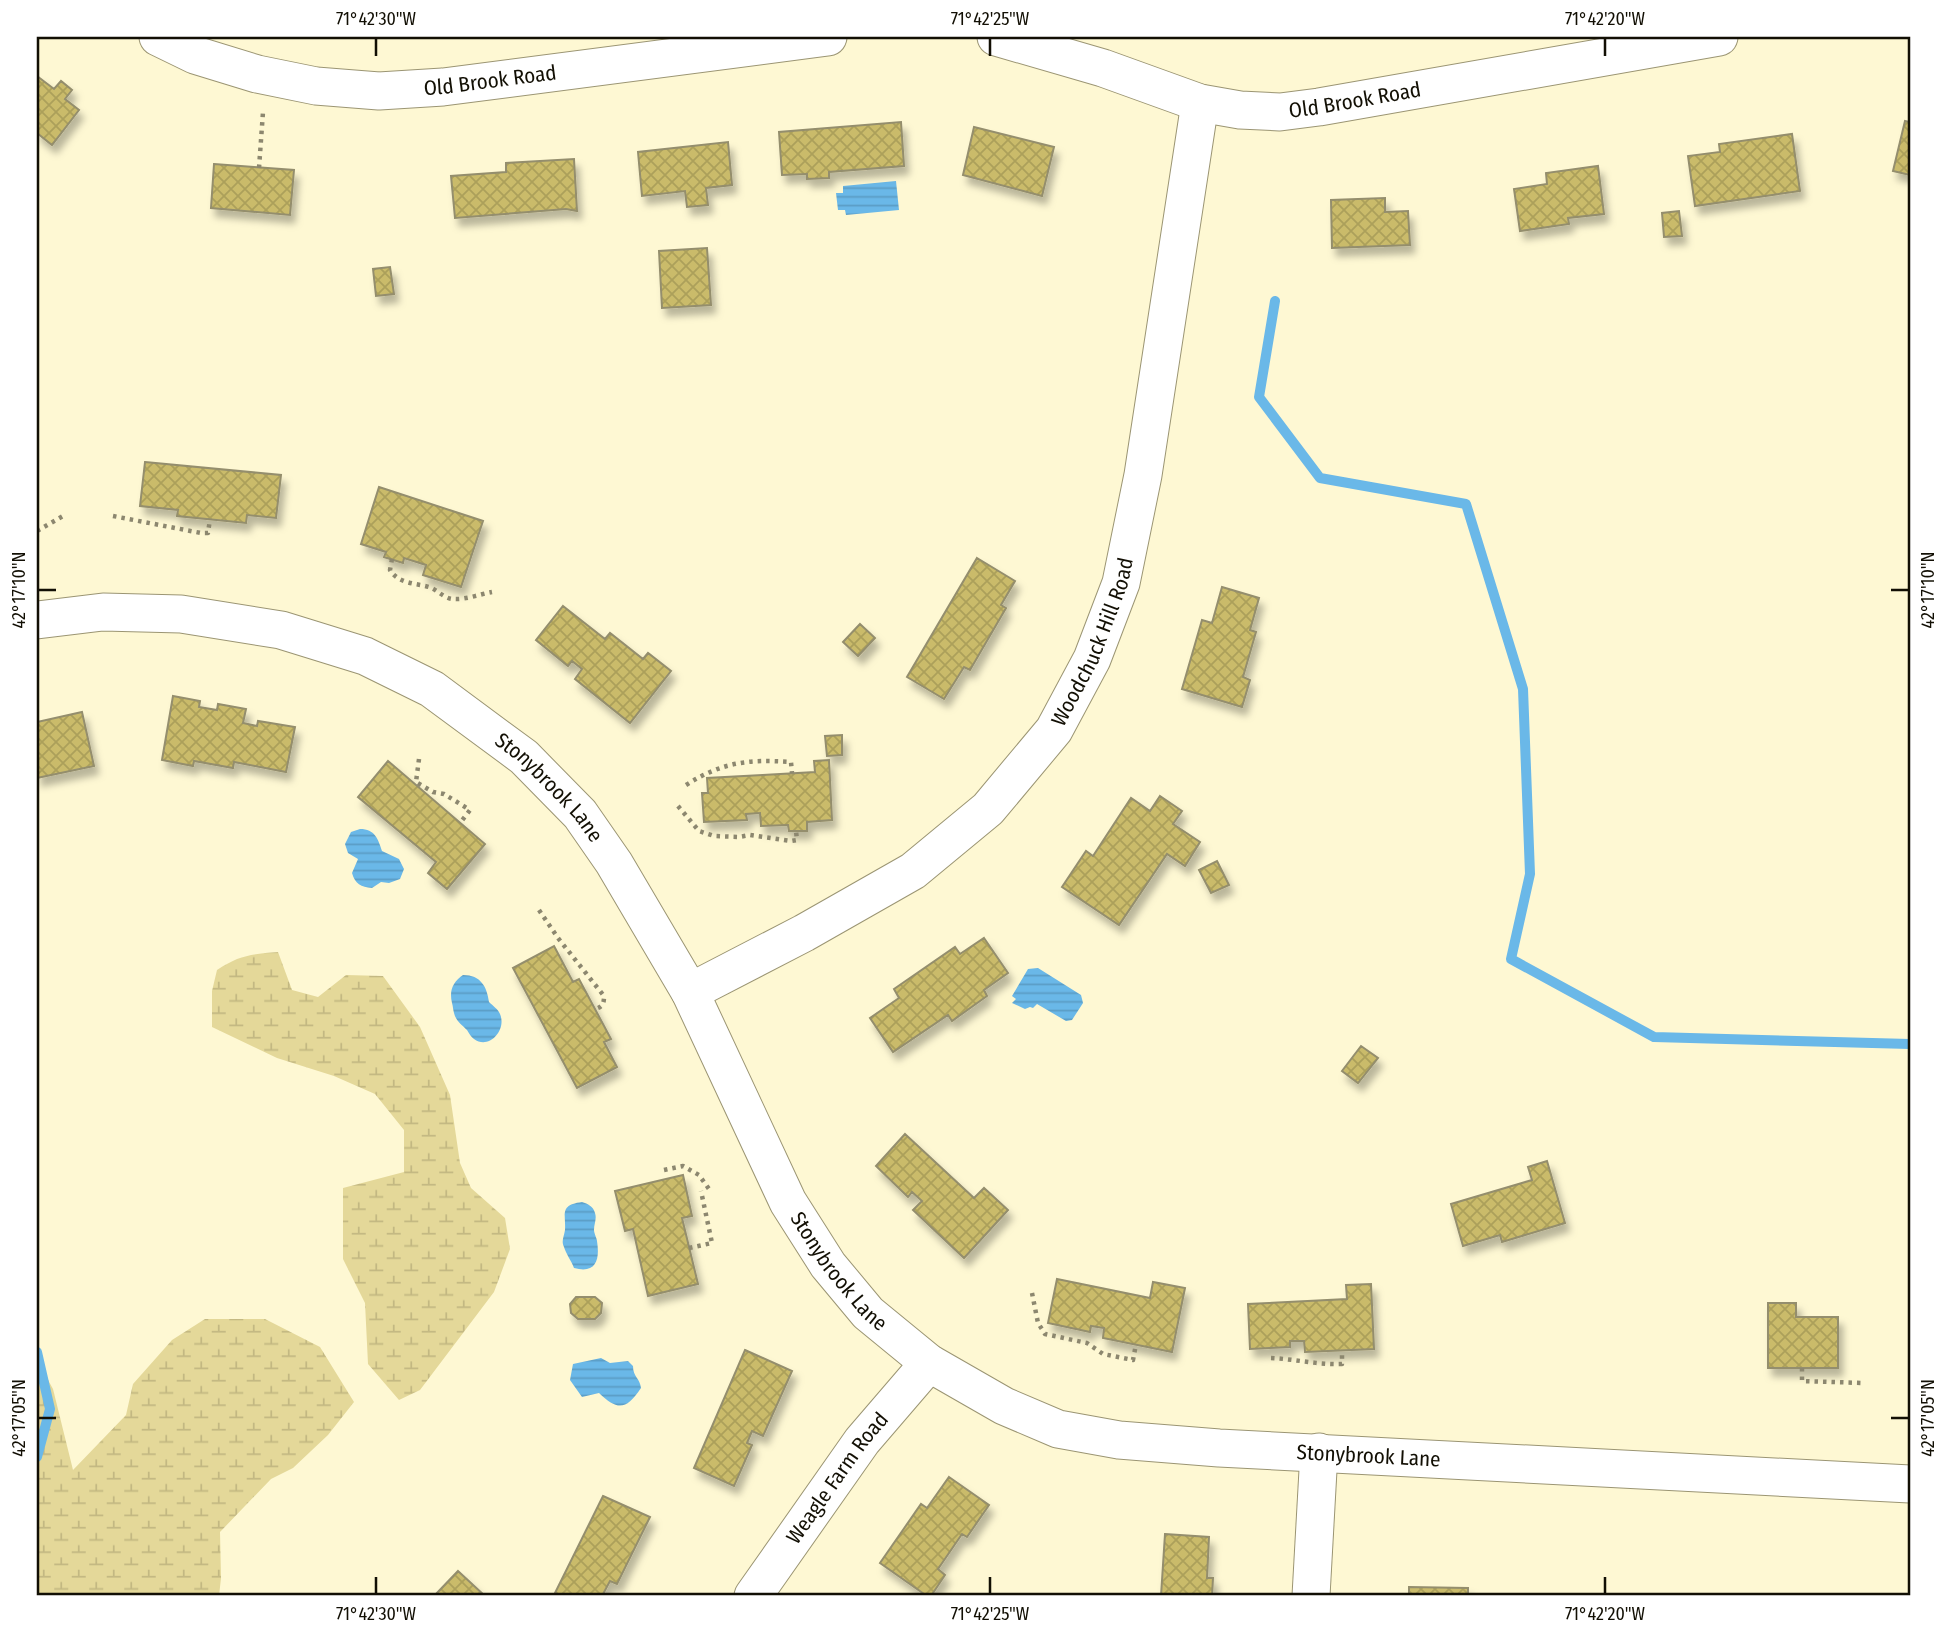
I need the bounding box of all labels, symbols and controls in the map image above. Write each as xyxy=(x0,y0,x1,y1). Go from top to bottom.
text: 71°42'30"W xyxy=(336,8,417,30)
text: 71°42'25"W xyxy=(951,8,1030,30)
text: 71°42'20"W xyxy=(1565,8,1646,30)
street label: Old Brook Road xyxy=(423,59,558,101)
street label: Old Brook Road xyxy=(1287,76,1423,124)
text: 42°17'10"N xyxy=(8,552,30,628)
text: 42°17'10"N xyxy=(1917,552,1939,628)
street label: Woodchuck Hill Road xyxy=(1046,555,1139,731)
street label: Stonybrook Lane xyxy=(490,727,609,847)
street label: Stonybrook Lane xyxy=(785,1207,893,1336)
text: 42°17'05"N xyxy=(8,1379,30,1457)
text: 42°17'05"N xyxy=(1917,1379,1939,1457)
street label: Weagle Farm Road xyxy=(781,1407,894,1549)
street label: Stonybrook Lane xyxy=(1296,1439,1441,1473)
text: 71°42'30"W xyxy=(336,1603,417,1625)
text: 71°42'25"W xyxy=(951,1603,1030,1625)
text: 71°42'20"W xyxy=(1565,1603,1646,1625)

